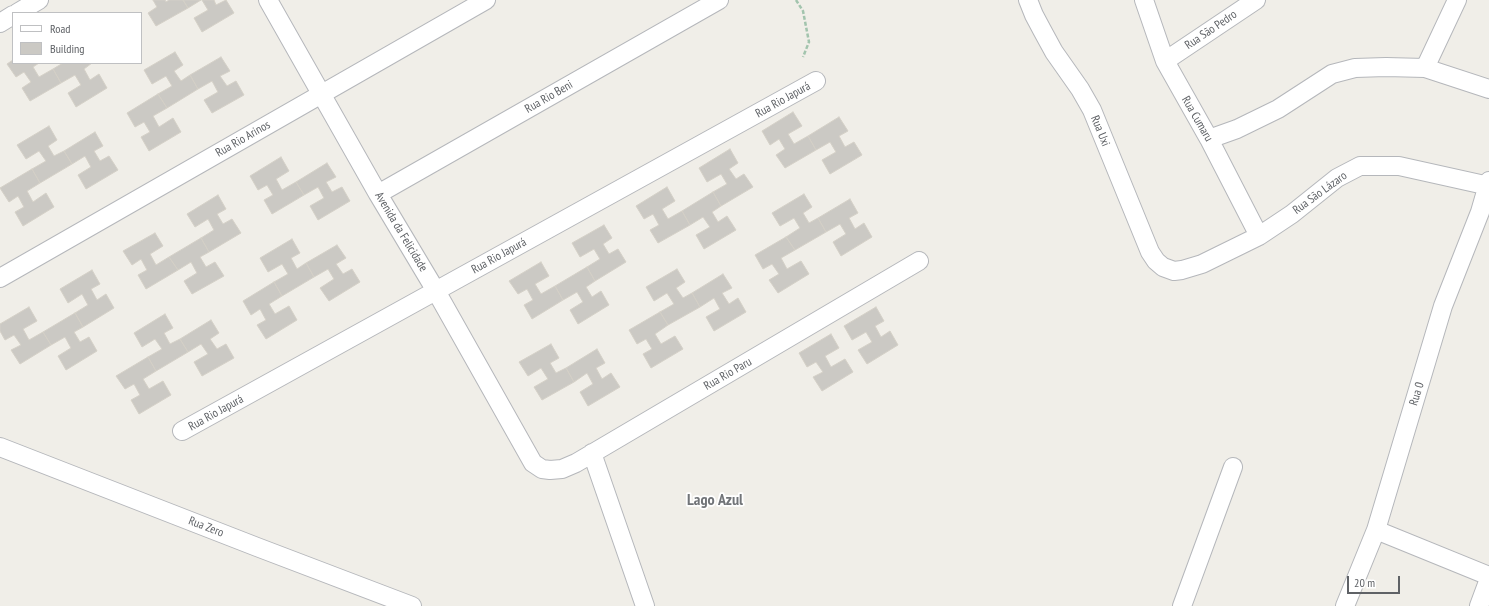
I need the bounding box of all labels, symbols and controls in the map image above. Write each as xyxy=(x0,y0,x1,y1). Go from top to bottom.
street label: Rua São Pedro xyxy=(1182,7,1240,53)
legend xyxy=(12,12,142,64)
text: Road xyxy=(50,21,70,36)
text: Building xyxy=(50,41,85,56)
street label: Rua Rio Beni xyxy=(523,78,575,116)
street label: Rua Rio Japurá xyxy=(753,79,813,121)
street label: Rua Cumaru xyxy=(1178,94,1216,144)
street label: Rua Uxi xyxy=(1087,113,1113,149)
street label: Rua Rio Arinos xyxy=(213,118,273,160)
street label: Rua São Lázaro xyxy=(1290,169,1350,217)
street label: Avenida da Felicidade xyxy=(372,190,430,274)
street label: Rua Rio Japurá xyxy=(469,235,529,277)
street label: Rua Rio Paru xyxy=(702,355,754,393)
street label: Rua 0 xyxy=(1407,381,1427,407)
street label: Rua Rio Japurá xyxy=(186,392,246,434)
district label: Lago Azul xyxy=(687,490,743,510)
street label: Rua Zero xyxy=(186,514,226,540)
scale bar xyxy=(1349,568,1402,594)
text: 20 m xyxy=(1354,575,1375,590)

